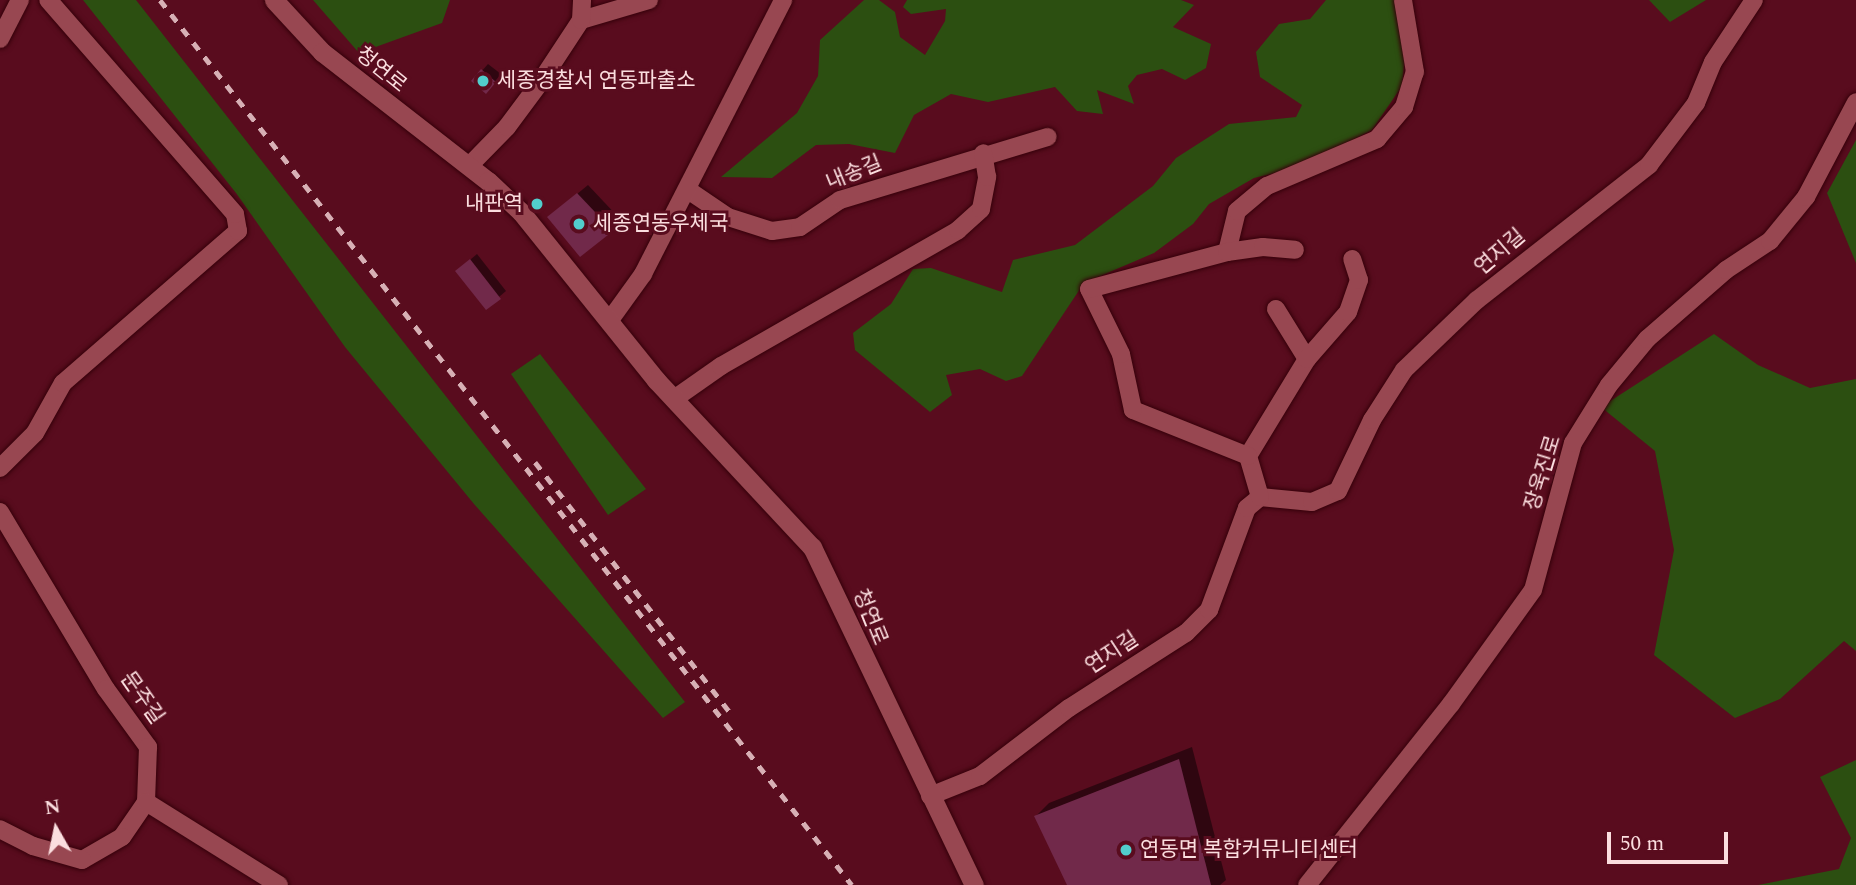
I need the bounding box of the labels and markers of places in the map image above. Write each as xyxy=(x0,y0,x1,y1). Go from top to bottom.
place label: 세종경찰서 연동파출소 xyxy=(497,68,695,94)
marker: 세종경찰서 연동파출소 xyxy=(475,73,491,89)
place label: 내판역 xyxy=(465,191,523,217)
marker: 내판역 xyxy=(529,196,545,212)
place label: 세종연동우체국 xyxy=(593,211,728,237)
marker: 세종연동우체국 xyxy=(571,216,587,232)
place label: 연동면 복합커뮤니티센터 xyxy=(1140,837,1358,863)
marker: 연동면 복합커뮤니티센터 xyxy=(1118,842,1134,858)

